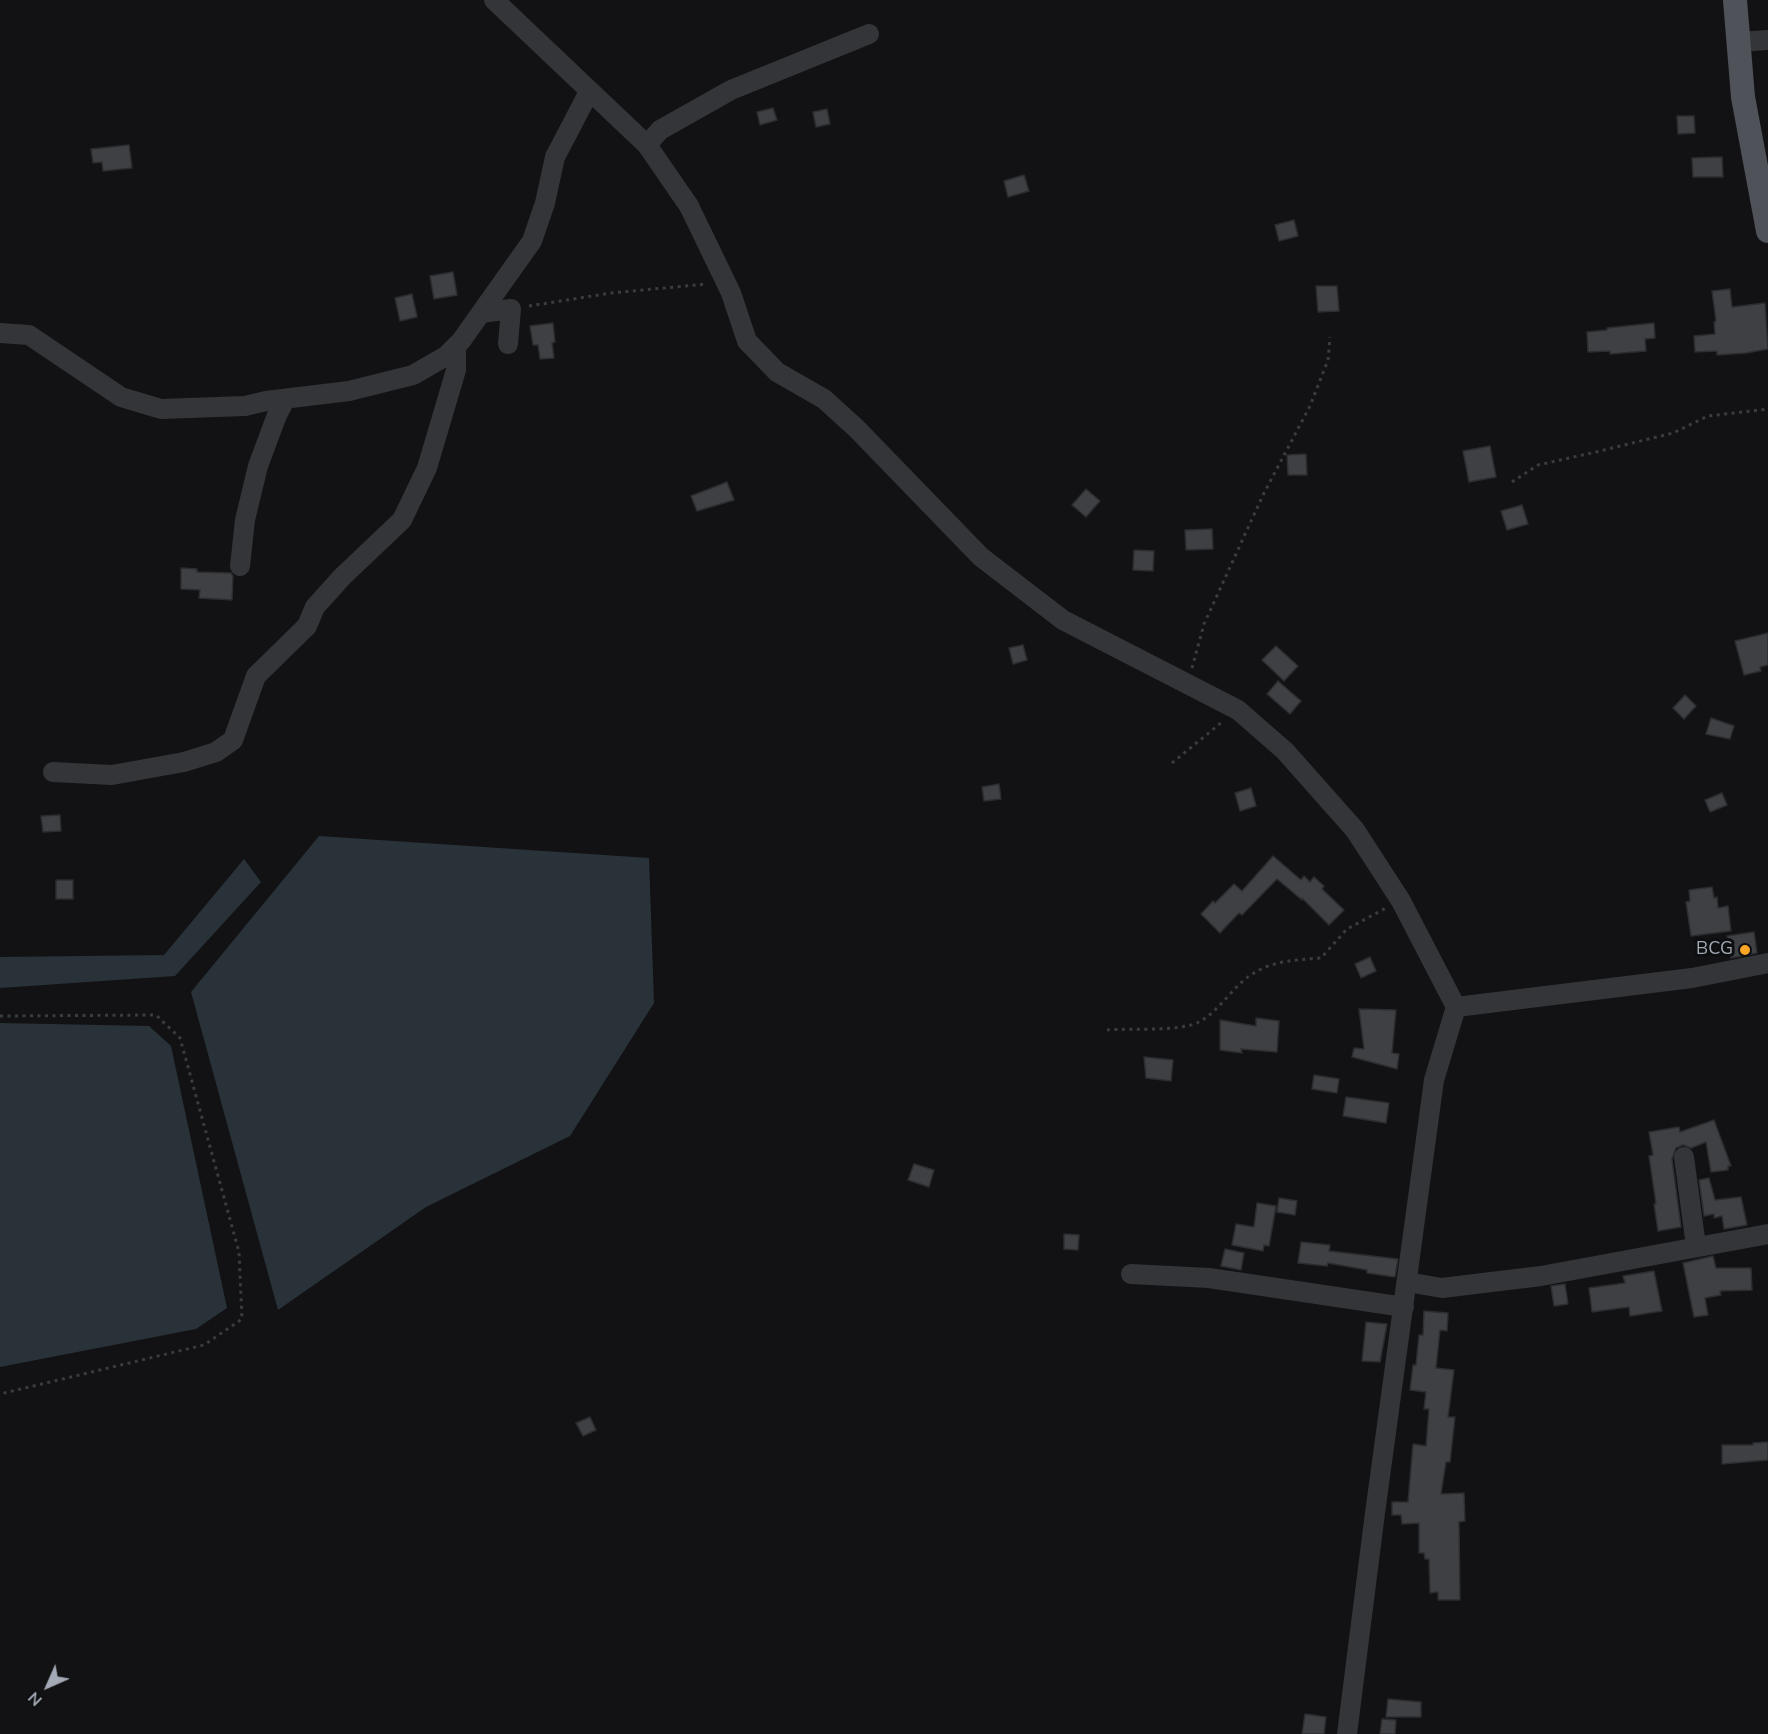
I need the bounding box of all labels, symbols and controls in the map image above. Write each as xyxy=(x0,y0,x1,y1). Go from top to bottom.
place label: BCG xyxy=(1696,939,1733,961)
marker: BCG xyxy=(1738,943,1752,957)
north arrow xyxy=(18,1656,78,1716)
text: N xyxy=(23,1687,47,1711)

